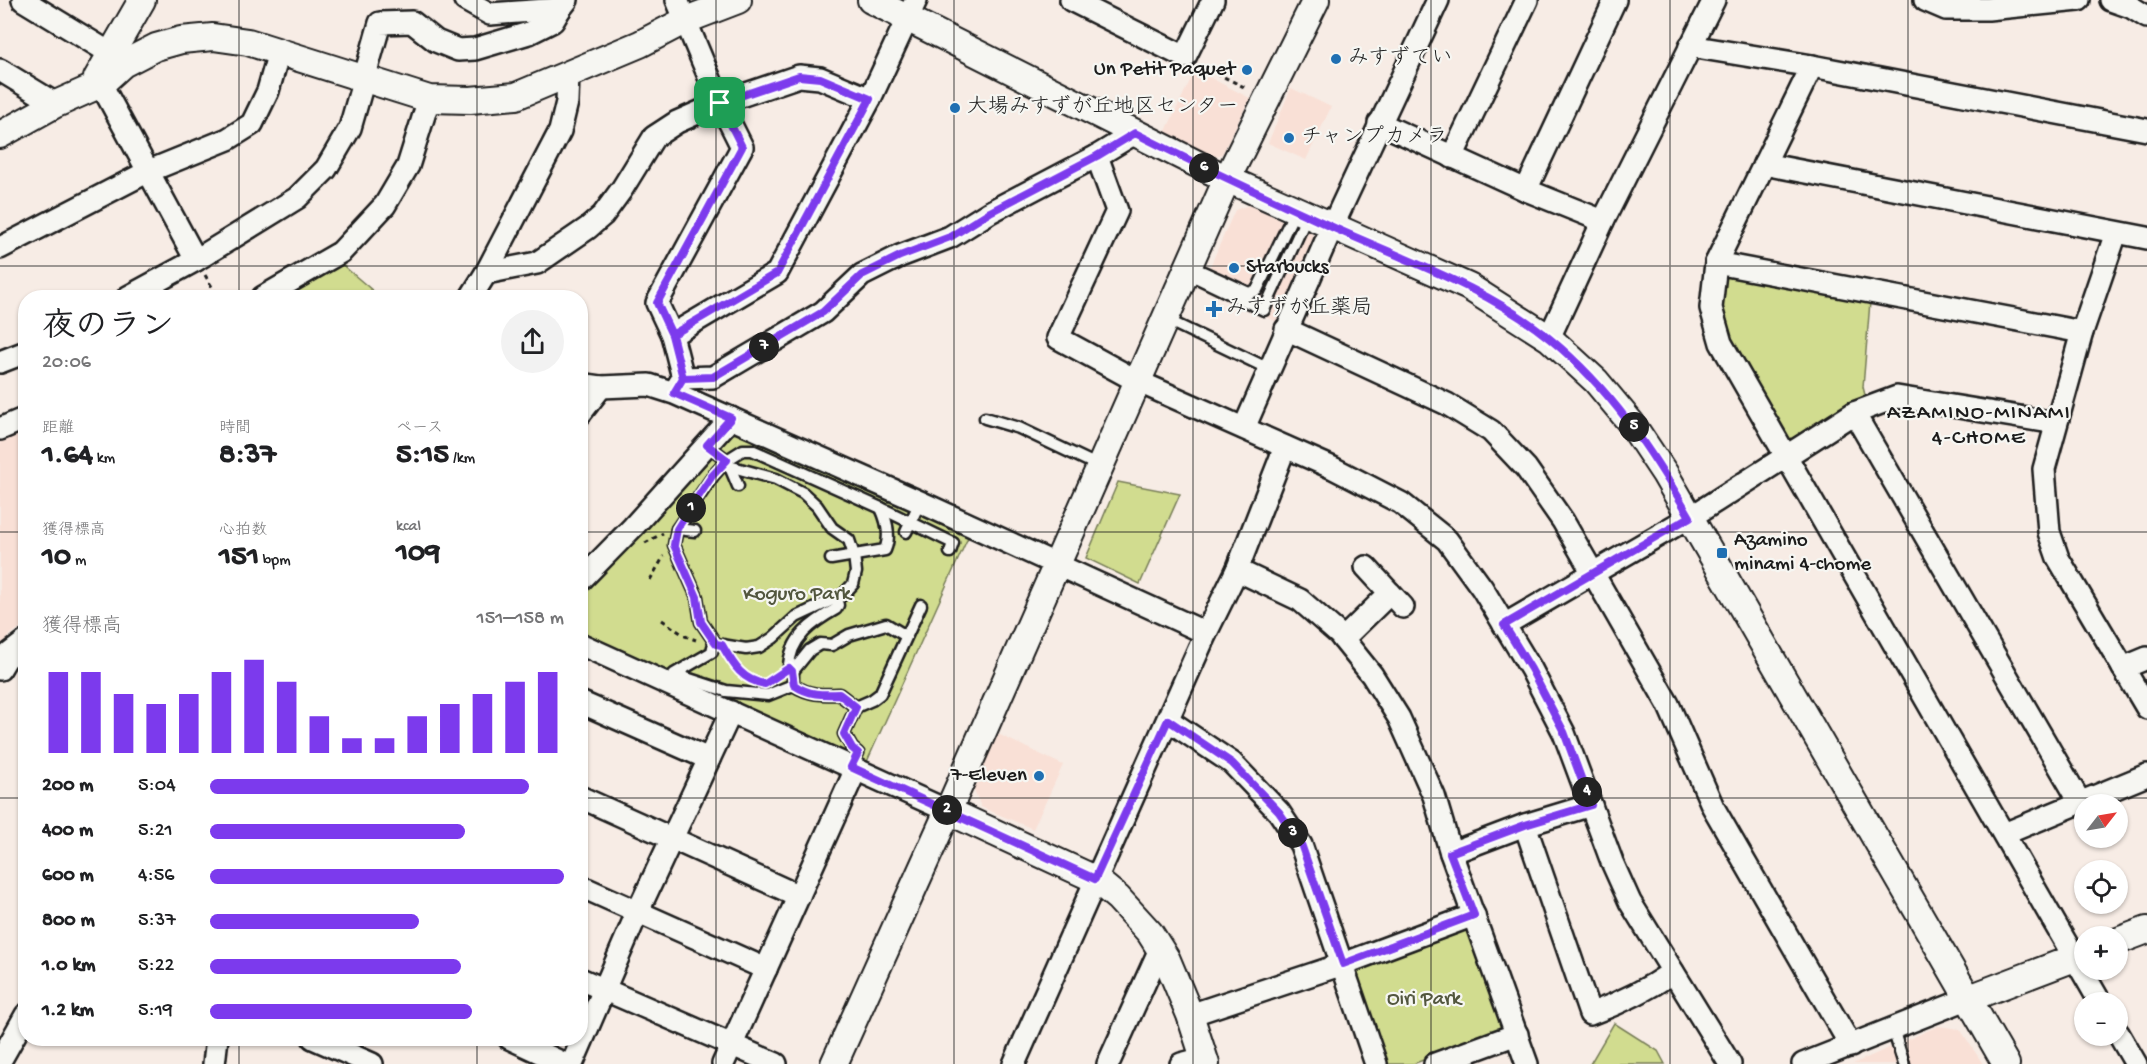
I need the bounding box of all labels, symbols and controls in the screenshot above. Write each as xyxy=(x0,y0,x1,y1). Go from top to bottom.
place label: みすずてい xyxy=(1348,46,1452,72)
marker: みすずてい xyxy=(1329,52,1343,66)
place label: Un Petit Paquet xyxy=(1094,58,1237,83)
marker: Un Petit Paquet xyxy=(1240,63,1254,77)
pin xyxy=(694,77,745,128)
icon: arrive xyxy=(703,86,736,119)
place label: 大場みすずが丘地区センター xyxy=(967,95,1238,121)
marker: 大場みすずが丘地区センター xyxy=(948,101,962,115)
place label: チャンプカメラ xyxy=(1301,125,1448,151)
marker: チャンプカメラ xyxy=(1282,131,1296,145)
pin: 6 xyxy=(1189,153,1219,183)
text: 6 xyxy=(1200,158,1208,177)
place label: Starbucks xyxy=(1246,256,1330,281)
marker: Starbucks xyxy=(1227,261,1241,275)
place label: みすずが丘薬局 xyxy=(1226,296,1372,322)
marker: みすずが丘薬局 xyxy=(1207,302,1221,316)
text: 夜のラン xyxy=(42,310,174,348)
button: share xyxy=(501,310,564,373)
pin: 7 xyxy=(749,332,779,362)
text: 7 xyxy=(760,337,768,356)
text: 20:06 xyxy=(42,352,91,375)
district label: AZAMINO-MINAMI 4-CHOME xyxy=(1887,401,2071,452)
pin: 5 xyxy=(1619,412,1649,442)
text: 5 xyxy=(1630,417,1638,436)
text: 距離 xyxy=(42,420,74,439)
text: 時間 xyxy=(219,420,251,439)
text: ペース xyxy=(396,420,443,439)
text: 1.64 xyxy=(42,439,93,474)
text: 8:37 xyxy=(219,439,276,474)
text: 5:15 xyxy=(396,439,449,474)
text: km xyxy=(93,450,115,469)
text: /km xyxy=(449,450,475,469)
pin: 1 xyxy=(676,493,706,523)
text: 1 xyxy=(688,498,694,517)
text: kcal xyxy=(396,518,421,537)
text: 獲得標高 xyxy=(42,522,106,541)
text: 心拍数 xyxy=(219,522,267,541)
place label: Azamino minami 4-chome xyxy=(1734,529,1872,578)
text: 109 xyxy=(396,537,440,572)
text: 10 xyxy=(42,541,71,576)
text: 151 xyxy=(219,541,259,576)
marker: Azamino minami 4-chome xyxy=(1715,546,1729,560)
text: m xyxy=(71,552,86,571)
text: bpm xyxy=(259,552,290,571)
park label: Koguro Park xyxy=(743,583,853,608)
text: 151–158 m xyxy=(477,608,564,631)
text: 獲得標高 xyxy=(42,616,122,639)
place label: 7-Eleven xyxy=(950,764,1027,789)
marker: 7-Eleven xyxy=(1032,769,1046,783)
text: 200 m xyxy=(42,775,93,798)
text: 5:04 xyxy=(138,775,176,798)
pin: 4 xyxy=(1572,777,1602,807)
text: 4 xyxy=(1583,782,1591,801)
north arrow xyxy=(2074,794,2128,848)
map controls xyxy=(2074,794,2128,1046)
pin: 2 xyxy=(932,795,962,825)
text: 2 xyxy=(943,800,951,819)
pin: 3 xyxy=(1278,818,1308,848)
text: 400 m xyxy=(42,820,93,843)
text: 5:21 xyxy=(138,820,173,843)
text: 3 xyxy=(1289,823,1297,842)
button: locate xyxy=(2074,860,2128,914)
text: 600 m xyxy=(42,865,94,888)
text: 4:56 xyxy=(138,865,174,888)
text: 800 m xyxy=(42,910,95,933)
text: 5:37 xyxy=(138,910,176,933)
button: + xyxy=(2074,926,2128,980)
text: 1.0 km xyxy=(42,955,96,978)
text: 5:22 xyxy=(138,955,174,978)
park label: Oiri Park xyxy=(1387,988,1464,1013)
button: − xyxy=(2074,992,2128,1046)
text: 1.2 km xyxy=(42,1000,94,1023)
text: 5:19 xyxy=(138,1000,173,1023)

